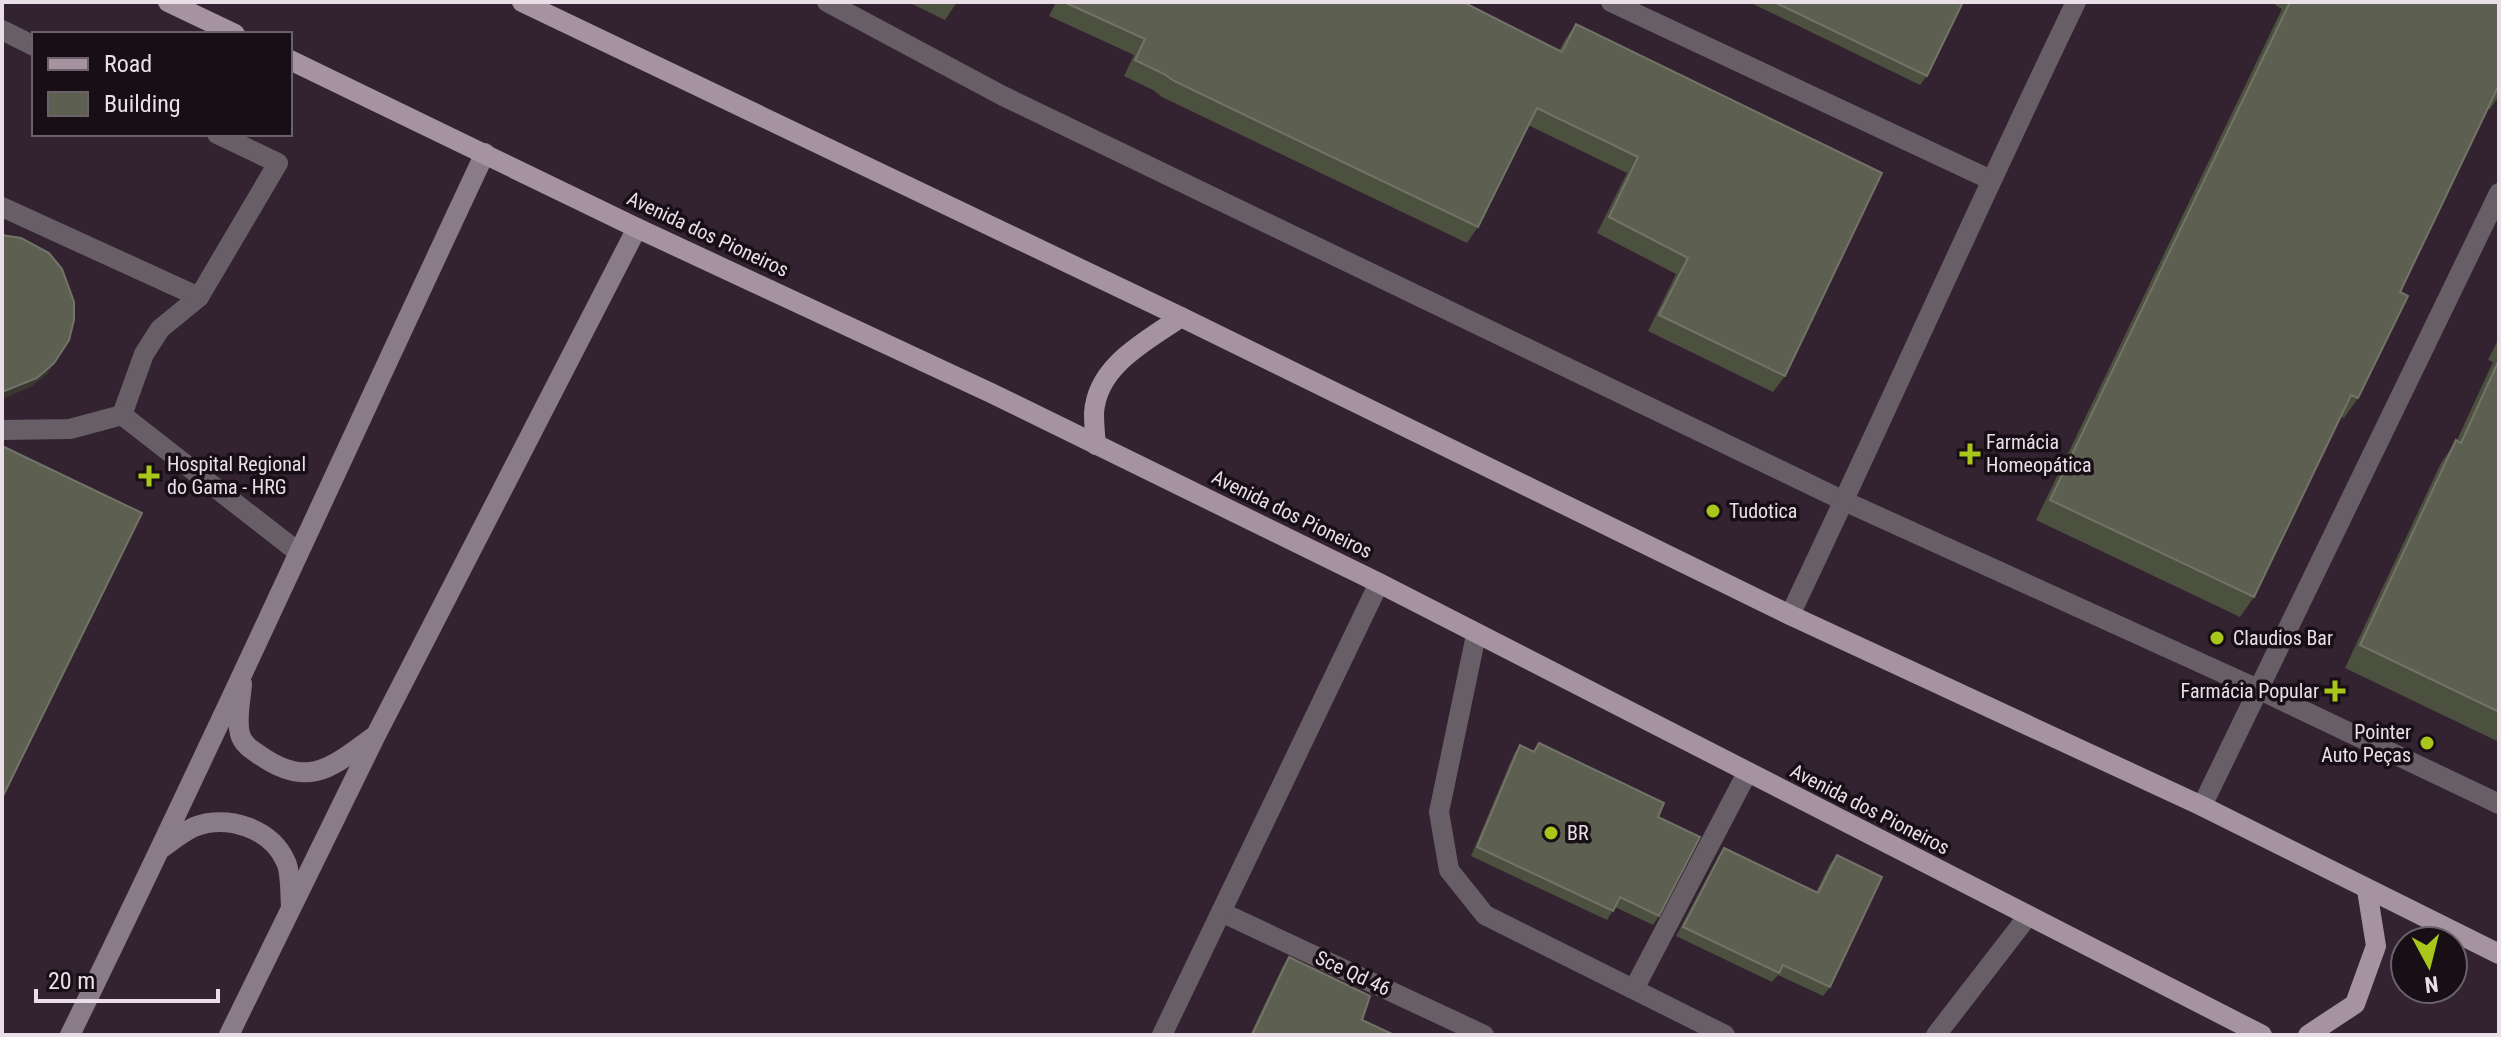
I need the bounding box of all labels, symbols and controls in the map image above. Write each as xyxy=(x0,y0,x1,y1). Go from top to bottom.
legend xyxy=(32,32,292,136)
text: Road xyxy=(104,50,152,78)
text: Building xyxy=(104,90,181,118)
street label: Avenida dos Pioneiros xyxy=(623,186,793,282)
place label: Farmácia Homeopática xyxy=(1986,430,2092,477)
marker: Farmácia Homeopática xyxy=(1961,445,1979,463)
place label: Hospital Regional do Gama - HRG xyxy=(167,452,306,499)
marker: Hospital Regional do Gama - HRG xyxy=(138,465,160,487)
street label: Avenida dos Pioneiros xyxy=(1208,465,1376,563)
place label: Tudotica xyxy=(1729,499,1797,523)
marker: Tudotica xyxy=(1704,502,1722,520)
place label: Claudios Bar xyxy=(2233,626,2333,650)
marker: Claudios Bar xyxy=(2208,629,2226,647)
place label: Farmácia Popular xyxy=(2181,679,2319,703)
marker: Farmácia Popular xyxy=(2326,682,2344,700)
place label: Pointer Auto Peças xyxy=(2321,720,2411,767)
marker: Pointer Auto Peças xyxy=(2418,734,2436,752)
street label: Avenida dos Pioneiros xyxy=(1786,759,1954,859)
place label: BR xyxy=(1567,821,1589,845)
marker: BR xyxy=(1542,824,1560,842)
north arrow xyxy=(2389,925,2469,1005)
street label: Sce Qd 46 xyxy=(1312,945,1394,1001)
scale bar xyxy=(36,953,218,1003)
text: 20 m xyxy=(48,967,95,995)
text: N xyxy=(2423,971,2440,998)

